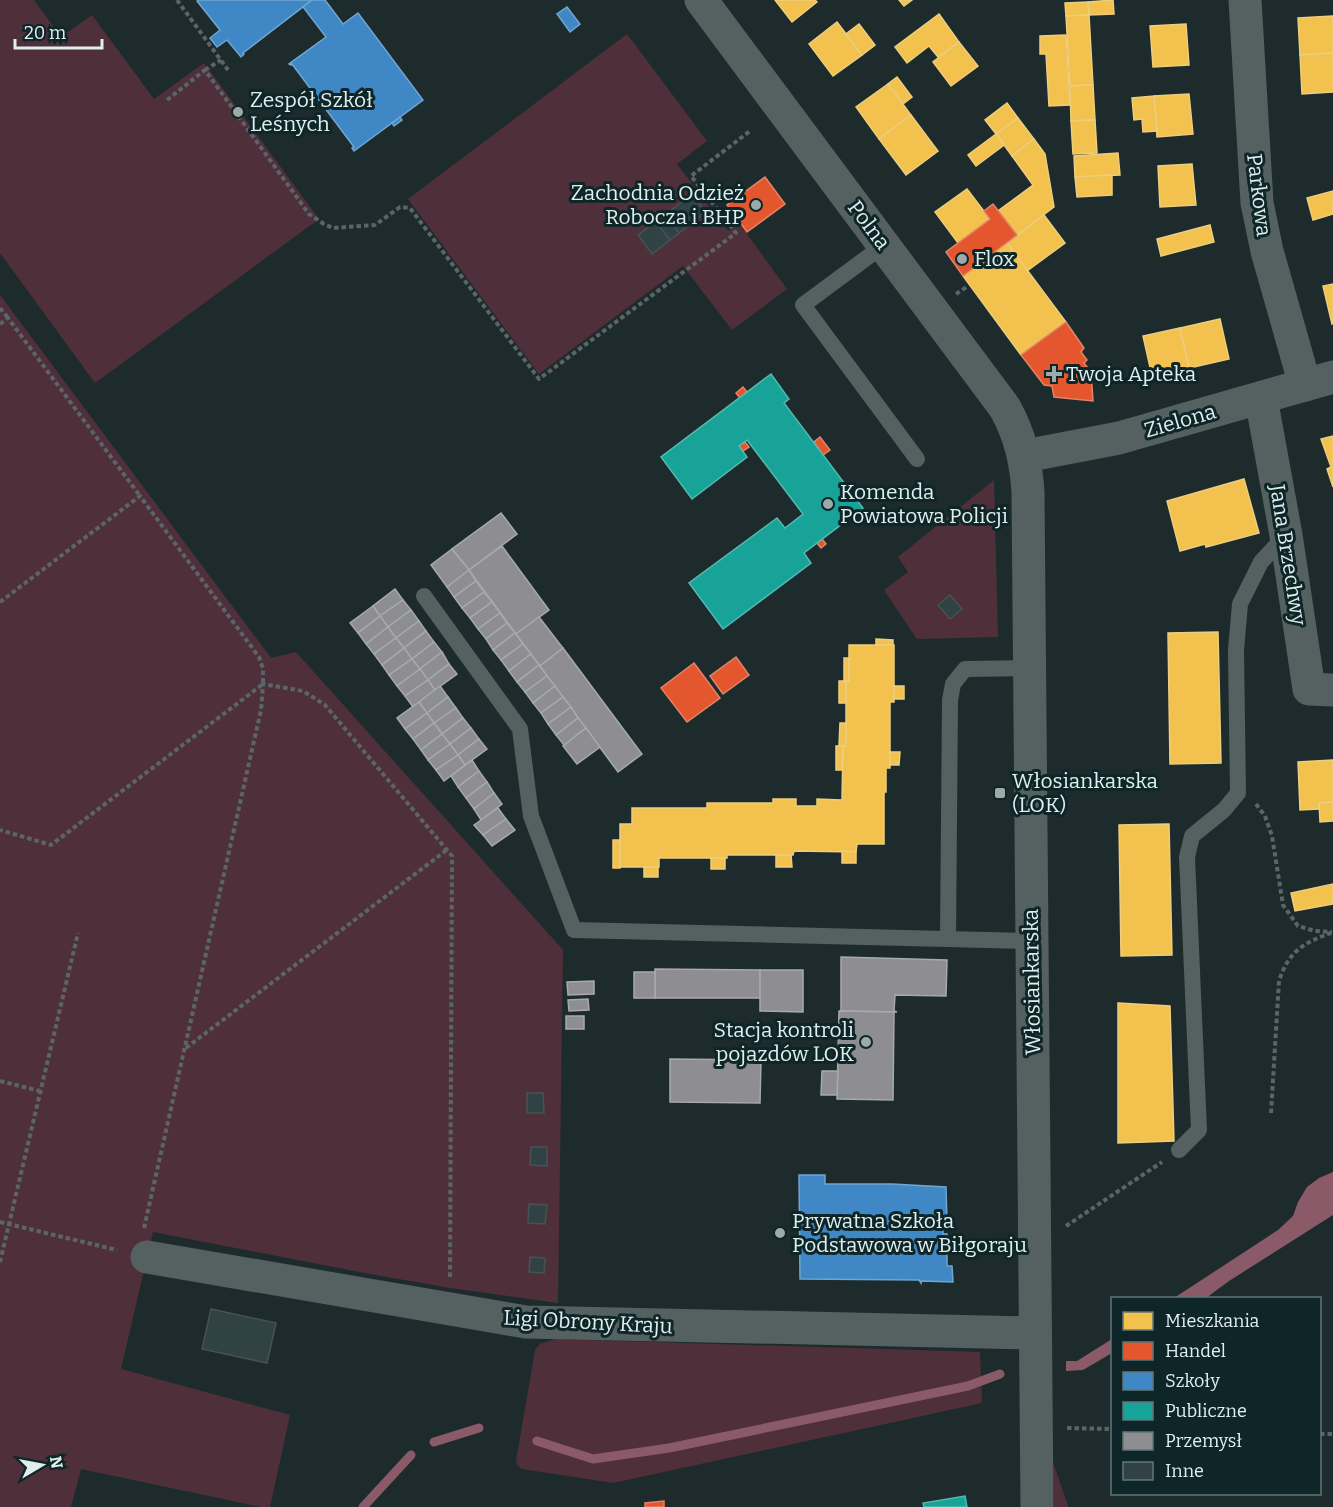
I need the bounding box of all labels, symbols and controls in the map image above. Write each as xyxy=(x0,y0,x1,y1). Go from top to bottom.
scale bar xyxy=(15,12,102,50)
text: 20 m xyxy=(24,22,66,44)
place label: Zespół Szkół Leśnych xyxy=(250,87,373,137)
marker: Zespół Szkół Leśnych xyxy=(231,105,245,119)
street label: Parkowa xyxy=(1241,152,1277,238)
place label: Zachodnia Odzież Robocza i BHP xyxy=(571,180,744,230)
street label: Polna xyxy=(842,195,896,255)
marker: Zachodnia Odzież Robocza i BHP xyxy=(749,198,763,212)
place label: Flox xyxy=(974,246,1015,272)
marker: Flox xyxy=(955,252,969,266)
place label: Twoja Apteka xyxy=(1066,361,1197,387)
marker: Twoja Apteka xyxy=(1047,367,1061,381)
street label: Zielona xyxy=(1141,398,1219,444)
place label: Komenda Powiatowa Policji xyxy=(840,479,1008,529)
street label: Jana Brzechwy xyxy=(1264,482,1312,628)
marker: Komenda Powiatowa Policji xyxy=(821,497,835,511)
place label: Włosiankarska (LOK) xyxy=(1012,768,1159,818)
marker: Włosiankarska (LOK) xyxy=(993,786,1007,800)
street label: Włosiankarska xyxy=(1018,908,1046,1055)
place label: Stacja kontroli pojazdów LOK xyxy=(714,1017,854,1067)
marker: Stacja kontroli pojazdów LOK xyxy=(859,1035,873,1049)
place label: Prywatna Szkoła Podstawowa w Biłgoraju xyxy=(792,1208,1027,1258)
marker: Prywatna Szkoła Podstawowa w Biłgoraju xyxy=(773,1226,787,1240)
legend xyxy=(1111,1297,1321,1495)
street label: Ligi Obrony Kraju xyxy=(503,1305,673,1339)
text: Mieszkania xyxy=(1165,1310,1260,1332)
text: Handel xyxy=(1165,1340,1226,1362)
text: Szkoły xyxy=(1165,1370,1220,1392)
text: Publiczne xyxy=(1165,1400,1247,1422)
text: Przemysł xyxy=(1165,1430,1242,1452)
north arrow xyxy=(12,1435,72,1495)
text: N xyxy=(46,1455,67,1470)
text: Inne xyxy=(1165,1460,1204,1482)

